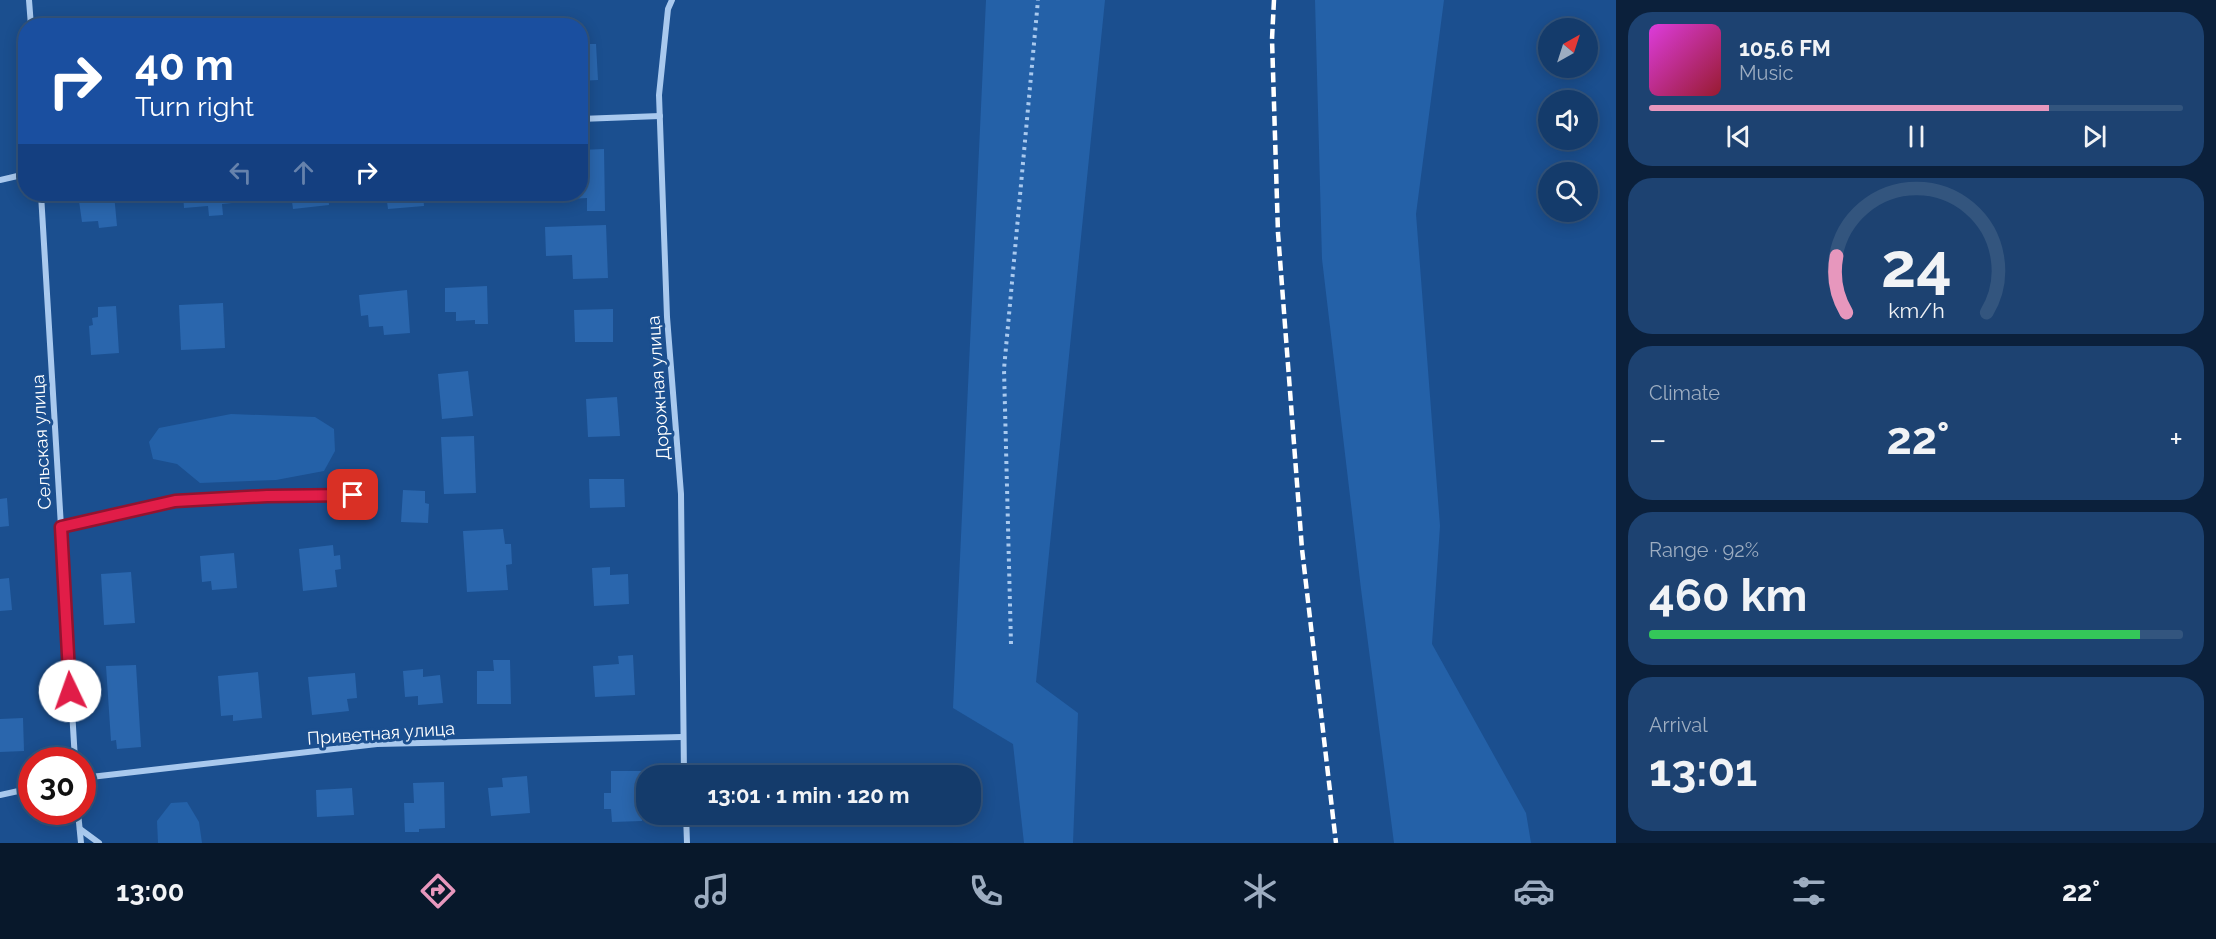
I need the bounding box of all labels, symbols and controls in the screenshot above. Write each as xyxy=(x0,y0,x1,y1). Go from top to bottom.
north arrow xyxy=(1538,18,1598,78)
map controls xyxy=(1538,18,1598,222)
text: 105.6 FM xyxy=(1739,35,1831,61)
text: 40 m xyxy=(135,41,234,90)
icon: right xyxy=(36,42,114,120)
text: Music xyxy=(1739,61,1793,85)
button: sound xyxy=(1538,90,1598,150)
text: Turn right xyxy=(135,91,254,122)
icon: previous xyxy=(1722,120,1755,153)
icon: pause xyxy=(1900,120,1933,153)
icon: next xyxy=(2078,120,2111,153)
icon: left xyxy=(224,156,257,189)
icon: ahead xyxy=(287,156,320,189)
icon: right xyxy=(350,156,383,189)
button: search xyxy=(1538,162,1598,222)
text: 24 xyxy=(1881,228,1951,302)
text: km/h xyxy=(1888,298,1944,323)
street label: Дорожная улица xyxy=(642,315,674,461)
street label: Сельская улица xyxy=(27,374,55,510)
text: Climate xyxy=(1649,381,1720,405)
text: 22° xyxy=(1886,412,1950,465)
text: − xyxy=(1649,420,1667,459)
text: + xyxy=(2169,420,2183,459)
pin xyxy=(327,469,378,520)
icon: arrive xyxy=(336,478,369,511)
text: Range · 92% xyxy=(1649,538,1759,562)
text: 460 km xyxy=(1649,569,1807,622)
position arrow xyxy=(38,659,102,723)
text: Arrival xyxy=(1649,713,1708,737)
street label: Приветная улица xyxy=(306,717,456,749)
text: 13:01 xyxy=(1649,744,1757,797)
speed limit sign: 30 xyxy=(18,747,96,825)
text: 13:01 · 1 min · 120 m xyxy=(707,782,910,808)
icon: directions xyxy=(417,870,459,912)
icon: music xyxy=(691,870,733,912)
icon: phone xyxy=(965,870,1007,912)
icon: climate xyxy=(1239,870,1281,912)
icon: car xyxy=(1513,870,1555,912)
icon: filters xyxy=(1788,870,1830,912)
text: 13:00 xyxy=(116,876,184,907)
text: 22° xyxy=(2062,876,2100,907)

